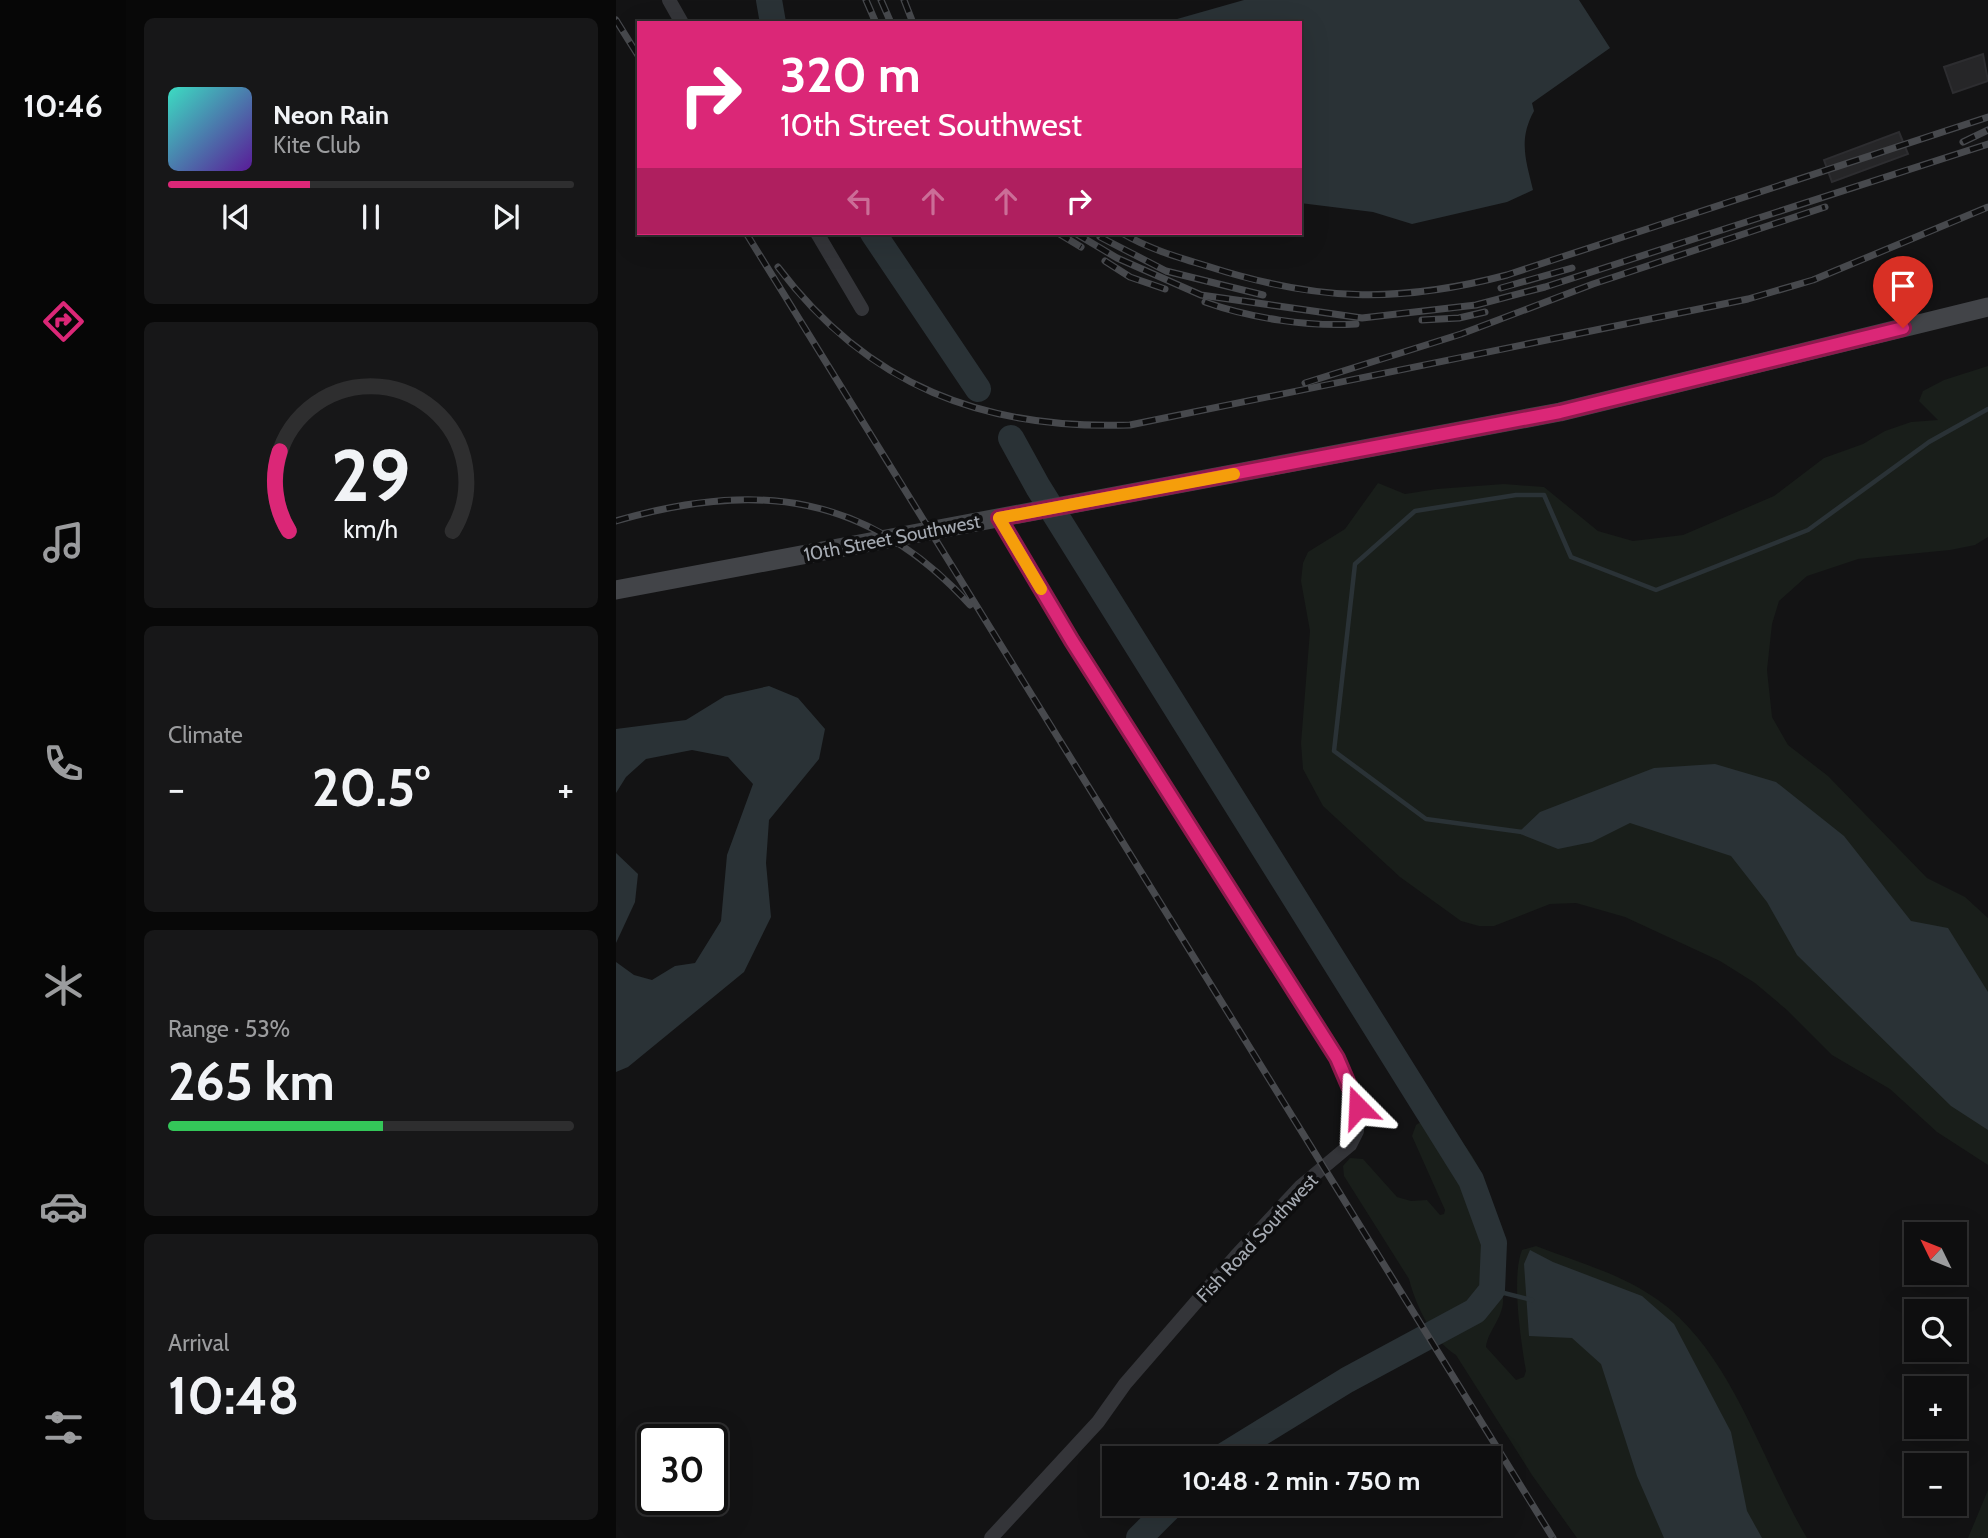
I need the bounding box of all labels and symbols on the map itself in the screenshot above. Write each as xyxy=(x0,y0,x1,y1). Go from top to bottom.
pin xyxy=(1873,256,1933,328)
street label: 10th Street Southwest xyxy=(802,509,983,566)
position arrow xyxy=(1321,1070,1395,1144)
street label: Fish Road Southwest xyxy=(1191,1168,1323,1307)
north arrow xyxy=(1904,1222,1967,1284)
speed limit sign: 30 xyxy=(637,1424,728,1515)

